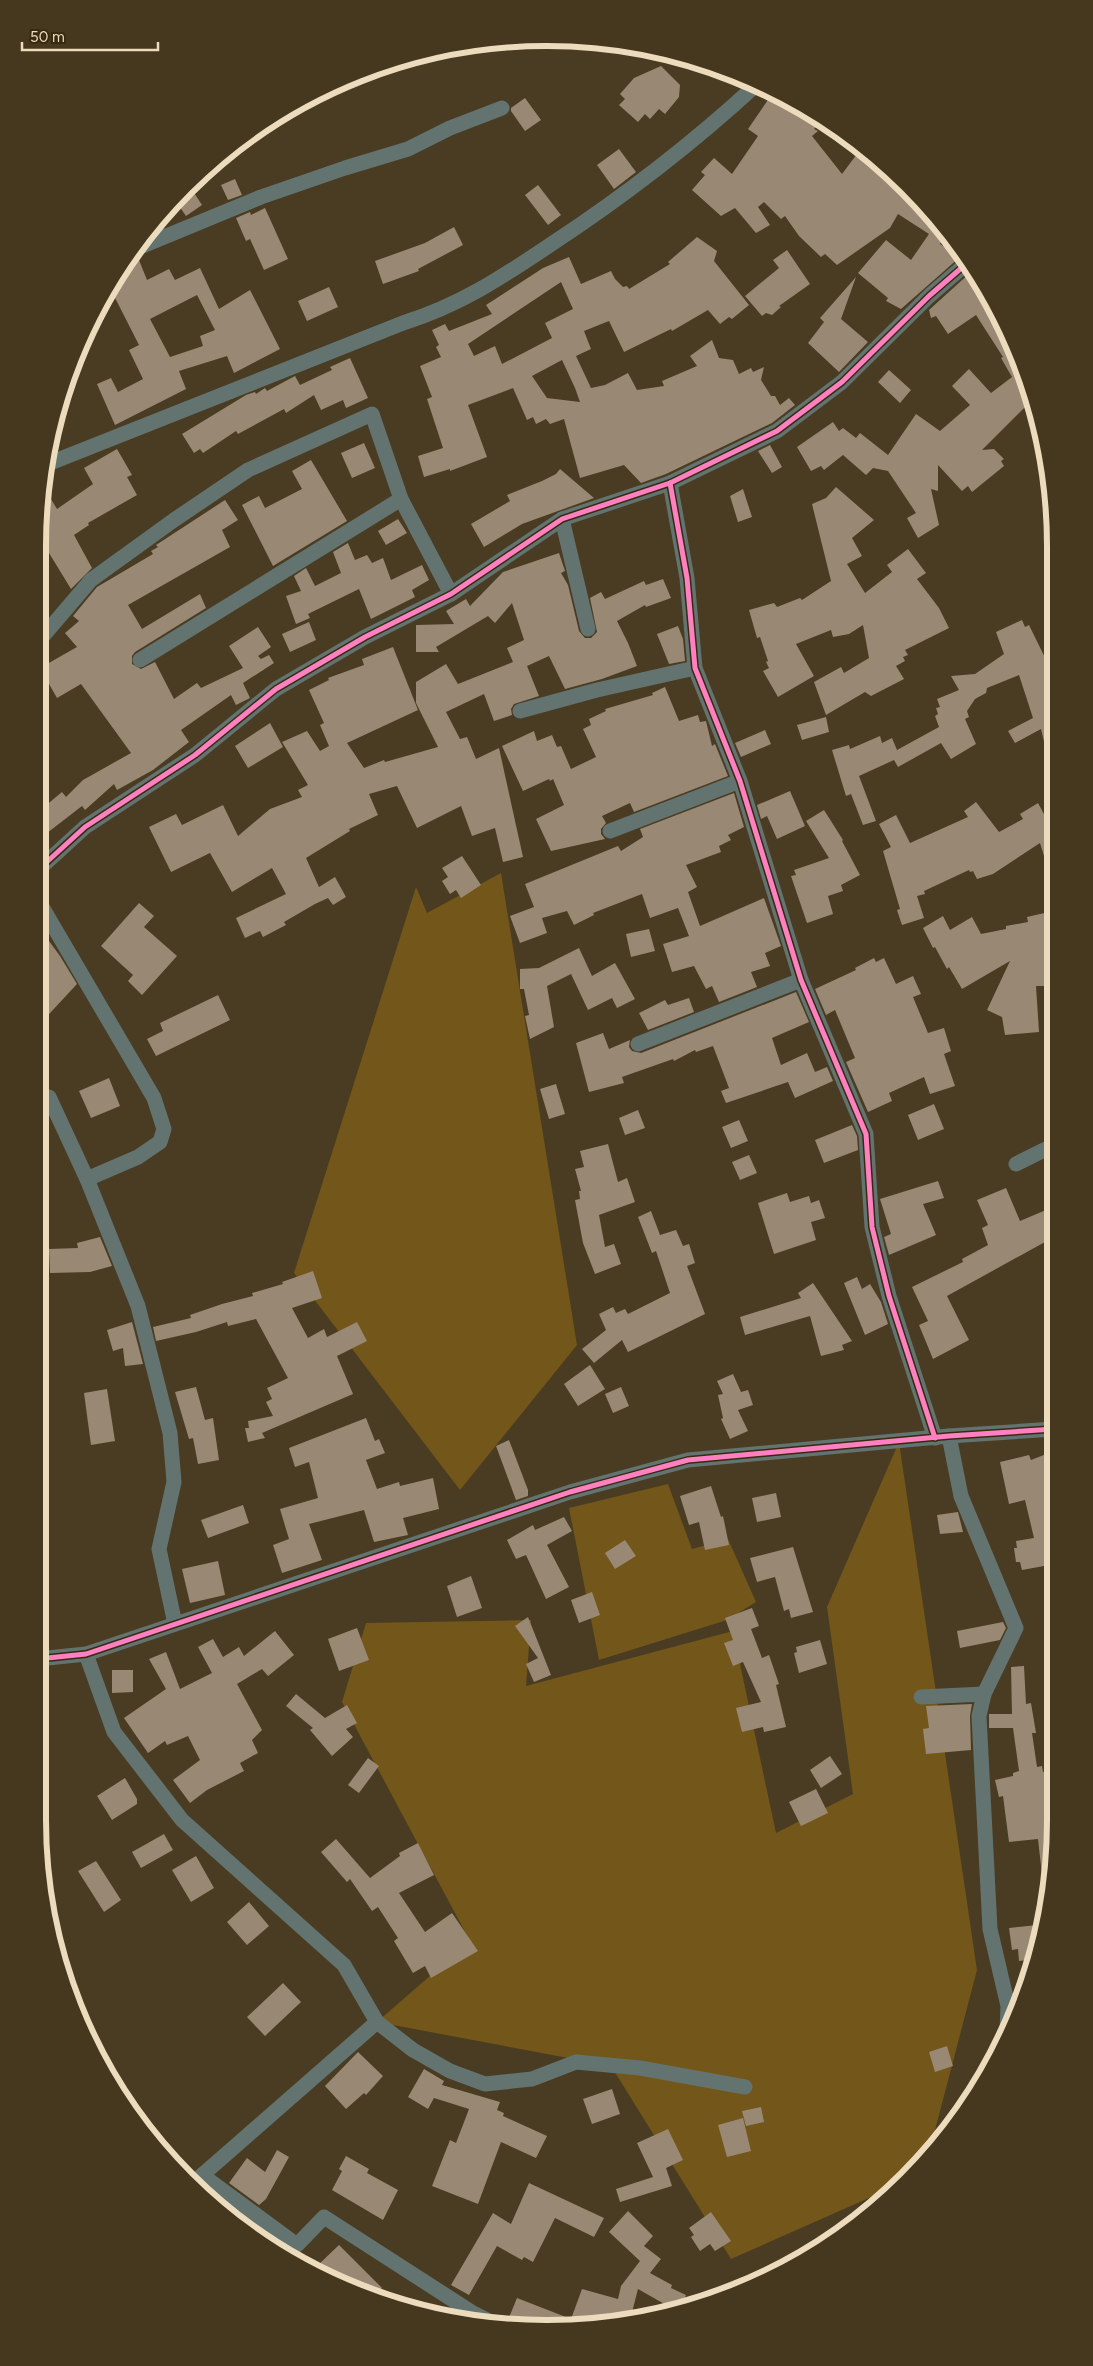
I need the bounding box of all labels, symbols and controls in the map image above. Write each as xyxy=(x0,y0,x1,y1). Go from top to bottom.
scale bar xyxy=(22,20,159,52)
text: 50 m xyxy=(30,28,65,46)

